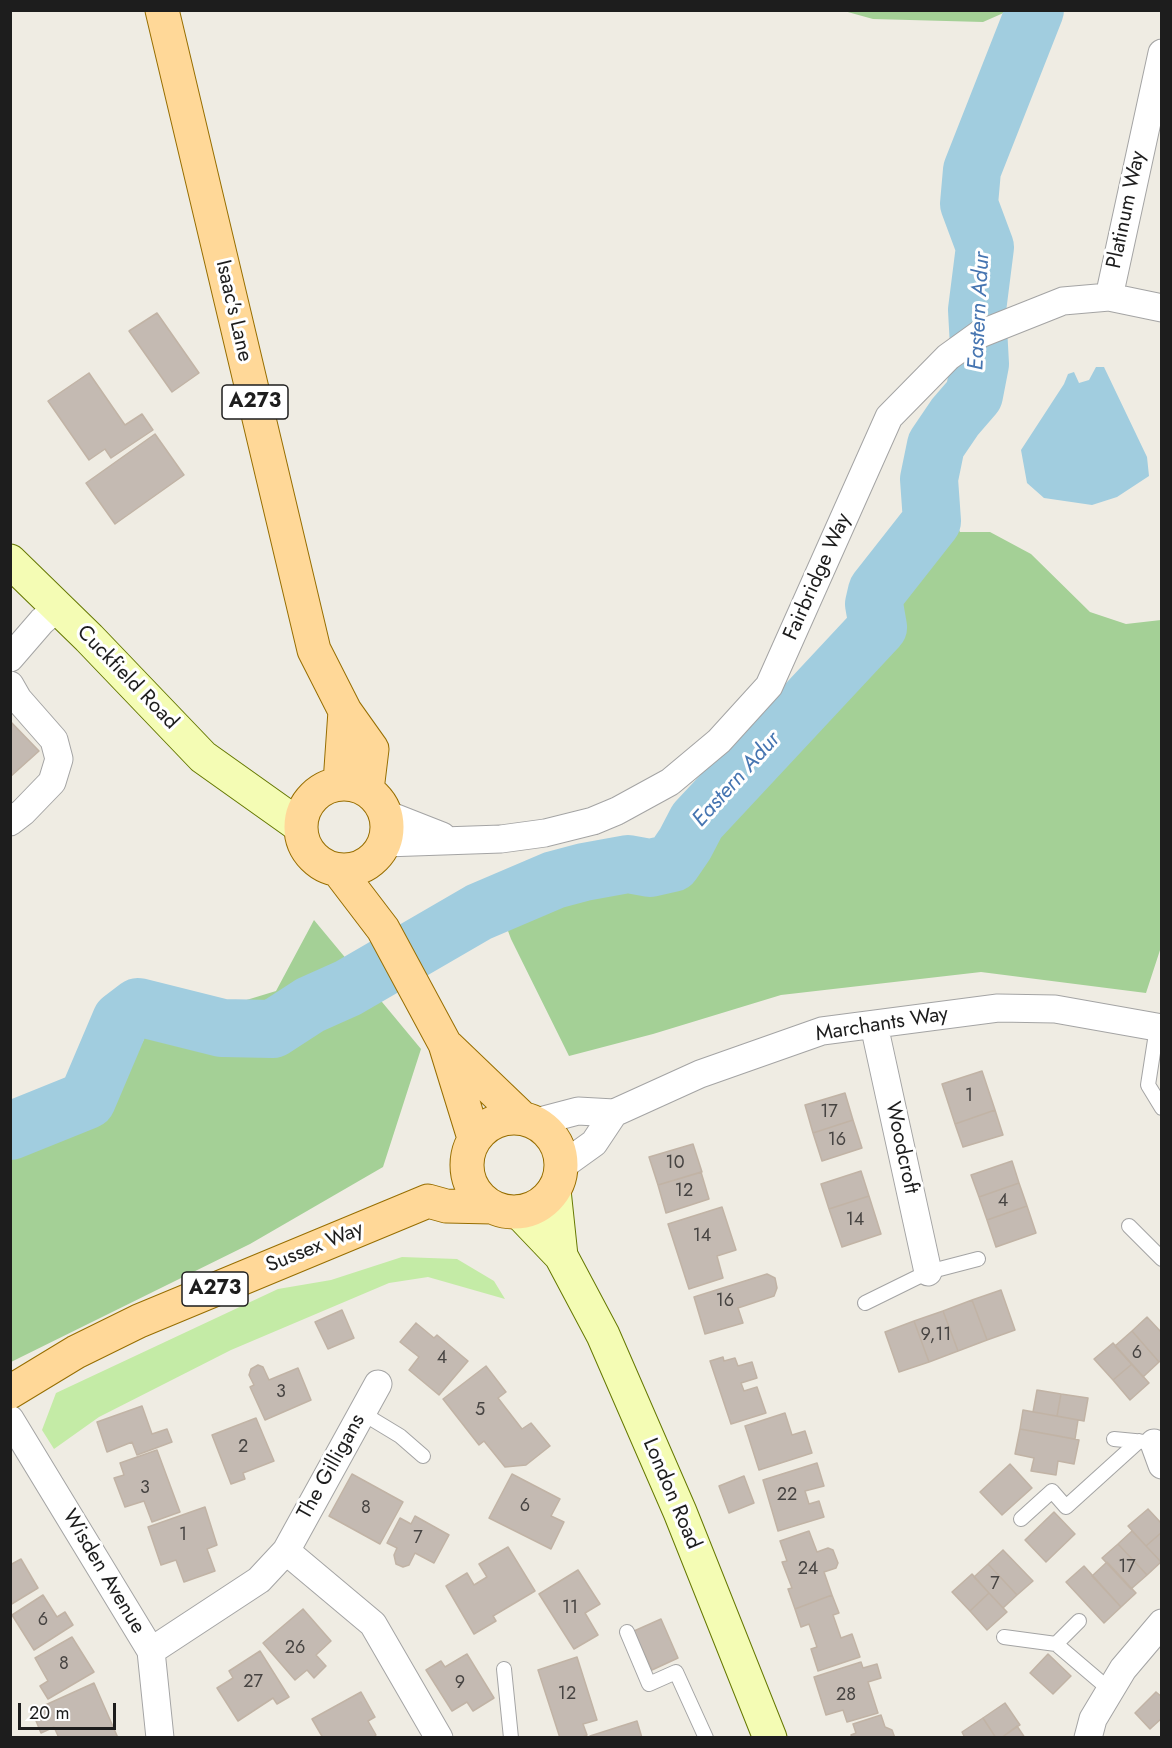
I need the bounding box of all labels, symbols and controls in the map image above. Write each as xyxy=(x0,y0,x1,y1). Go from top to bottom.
street label: Platinum Way xyxy=(1102,149,1152,271)
water label: Eastern Adur xyxy=(964,251,996,371)
street label: Isaac's Lane xyxy=(209,258,257,364)
road number: A273 xyxy=(222,385,288,419)
street label: Fairbridge Way xyxy=(779,510,857,644)
street label: Cuckfield Road xyxy=(71,621,183,735)
water label: Eastern Adur xyxy=(688,727,786,833)
street label: Marchants Way xyxy=(814,1002,950,1048)
house number: 1 xyxy=(965,1086,973,1108)
street label: Woodcroft xyxy=(879,1100,923,1196)
house number: 17 xyxy=(820,1102,838,1124)
house number: 16 xyxy=(828,1130,846,1152)
house number: 10 xyxy=(666,1153,684,1175)
house number: 12 xyxy=(675,1181,693,1203)
house number: 4 xyxy=(998,1191,1008,1213)
house number: 14 xyxy=(846,1210,864,1232)
street label: Sussex Way xyxy=(263,1217,367,1279)
house number: 14 xyxy=(693,1226,711,1248)
road number: A273 xyxy=(182,1272,248,1306)
house number: 16 xyxy=(716,1291,734,1313)
house number: 9,11 xyxy=(921,1325,951,1347)
house number: 6 xyxy=(1132,1343,1142,1365)
house number: 4 xyxy=(437,1348,447,1370)
house number: 3 xyxy=(276,1382,286,1404)
house number: 5 xyxy=(475,1400,485,1422)
street label: The Gilligans xyxy=(293,1410,371,1524)
street label: London Road xyxy=(636,1435,706,1553)
house number: 2 xyxy=(238,1437,248,1459)
house number: 3 xyxy=(140,1478,150,1500)
house number: 22 xyxy=(777,1485,797,1507)
house number: 6 xyxy=(520,1496,530,1518)
house number: 8 xyxy=(361,1498,371,1520)
street label: Wisden Avenue xyxy=(56,1505,150,1639)
house number: 1 xyxy=(179,1525,187,1547)
house number: 7 xyxy=(413,1528,423,1550)
house number: 17 xyxy=(1118,1557,1136,1579)
house number: 24 xyxy=(798,1559,818,1581)
house number: 7 xyxy=(990,1574,1000,1596)
house number: 11 xyxy=(562,1598,578,1620)
house number: 6 xyxy=(38,1610,48,1632)
house number: 26 xyxy=(285,1638,305,1660)
house number: 8 xyxy=(59,1654,69,1676)
house number: 27 xyxy=(243,1672,263,1694)
house number: 9 xyxy=(455,1673,465,1695)
house number: 12 xyxy=(558,1684,576,1706)
house number: 28 xyxy=(836,1685,856,1707)
scale bar xyxy=(21,1691,118,1729)
text: 20 m xyxy=(29,1700,69,1726)

